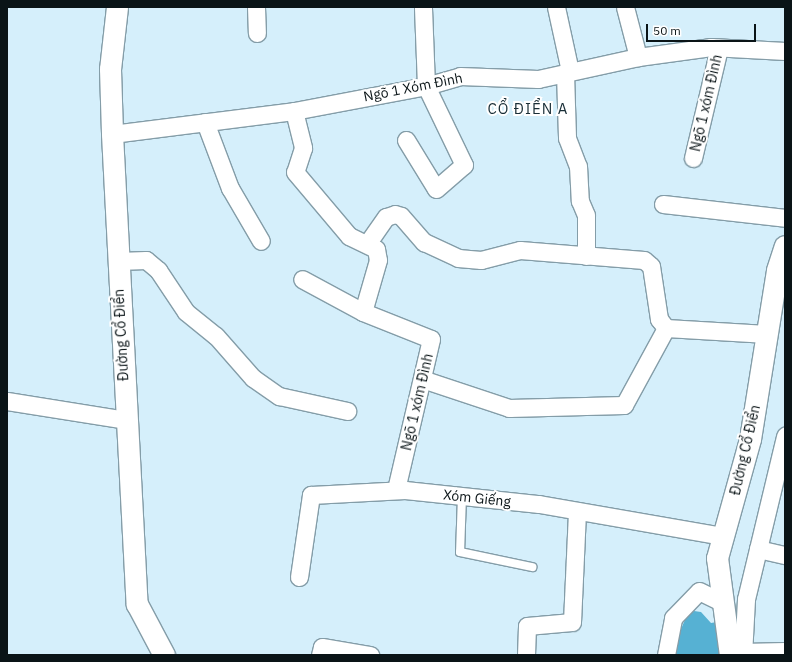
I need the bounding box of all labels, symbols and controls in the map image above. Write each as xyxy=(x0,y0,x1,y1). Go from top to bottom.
scale bar xyxy=(648,16,758,42)
text: 50 m xyxy=(653,23,681,38)
street label: Ngõ 1 xóm Đình xyxy=(687,53,725,153)
street label: Ngõ 1 Xóm Đình xyxy=(362,69,464,105)
district label: CỔ ĐIỂN A xyxy=(488,100,568,118)
street label: Đường Cổ Điển xyxy=(110,288,132,382)
street label: Ngõ 1 xóm Đình xyxy=(398,352,436,452)
street label: Đường Cổ Điển xyxy=(726,403,764,497)
street label: Xóm Giếng xyxy=(442,486,512,510)

